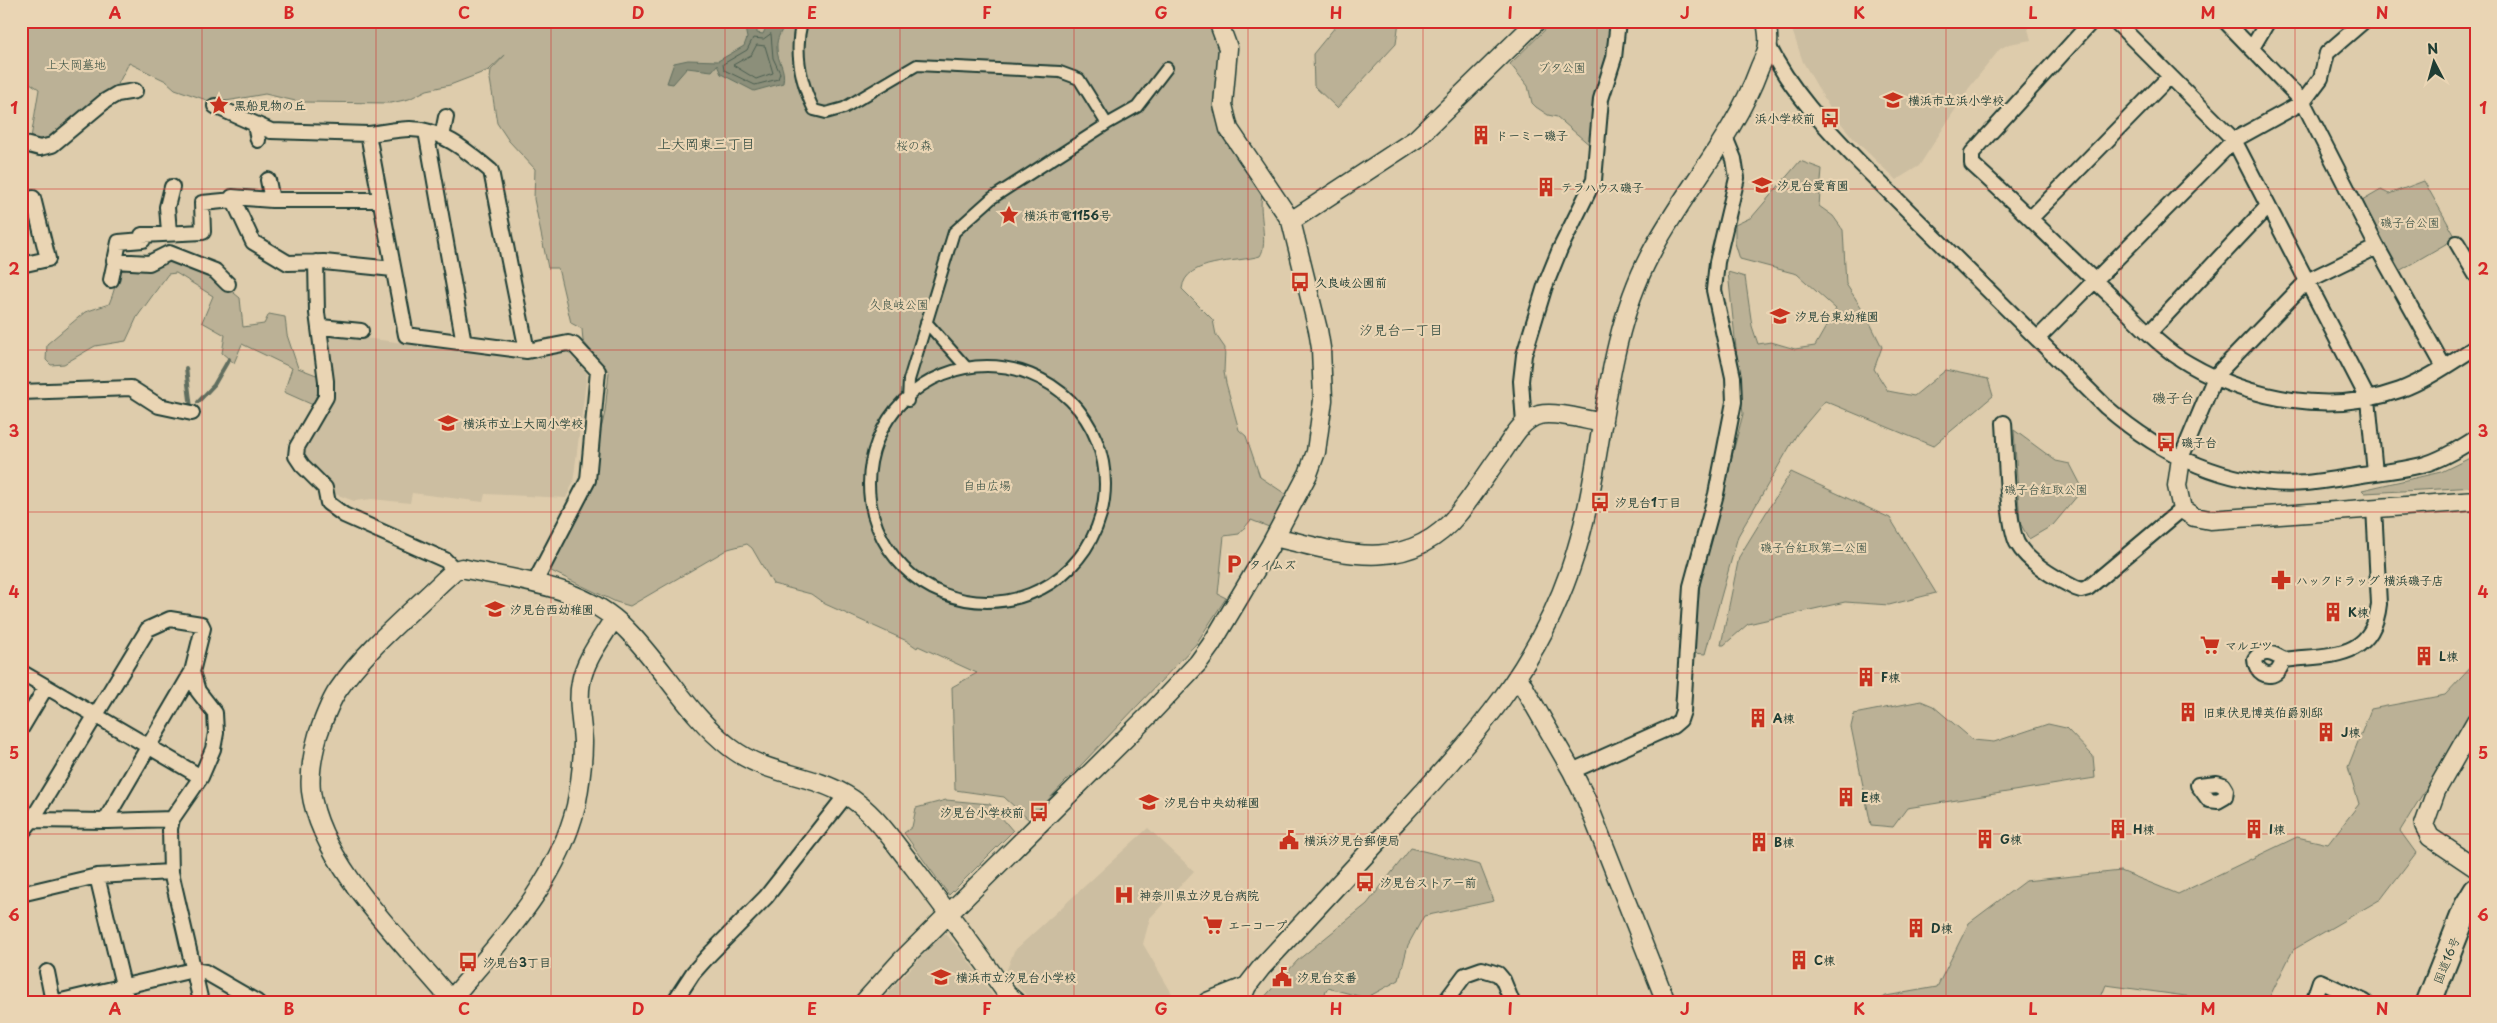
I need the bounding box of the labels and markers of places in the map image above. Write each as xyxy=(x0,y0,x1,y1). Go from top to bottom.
school or university icon: 横浜市立浜小学校 xyxy=(1882,89,1904,111)
place label: 横浜市立浜小学校 xyxy=(1908,91,2004,109)
place icon: 黒船見物の丘 xyxy=(208,94,230,116)
place label: 黒船見物の丘 xyxy=(234,96,306,114)
bus stop icon: 浜小学校前 xyxy=(1819,107,1841,129)
place label: 浜小学校前 xyxy=(1755,109,1815,127)
building icon: ドーミー磯子 xyxy=(1470,124,1492,146)
place label: ドーミー磯子 xyxy=(1496,126,1568,144)
school or university icon: 汐見台愛育園 xyxy=(1751,174,1773,196)
building icon: テラハウス磯子 xyxy=(1535,176,1557,198)
place label: 汐見台愛育園 xyxy=(1777,176,1849,194)
place label: テラハウス磯子 xyxy=(1561,178,1644,196)
place icon: 横浜市電1156号 xyxy=(998,204,1020,226)
place label: 横浜市電1156号 xyxy=(1024,206,1111,224)
bus stop icon: 久良岐公園前 xyxy=(1289,271,1311,293)
place label: 久良岐公園前 xyxy=(1315,273,1387,291)
school or university icon: 汐見台東幼稚園 xyxy=(1769,305,1791,327)
place label: 汐見台東幼稚園 xyxy=(1795,307,1879,325)
school or university icon: 横浜市立上大岡小学校 xyxy=(437,412,459,434)
place label: 横浜市立上大岡小学校 xyxy=(463,414,583,432)
bus stop icon: 磯子台 xyxy=(2155,431,2177,453)
place label: 磯子台 xyxy=(2181,433,2217,451)
bus stop icon: 汐見台1丁目 xyxy=(1589,491,1611,513)
place label: 汐見台1丁目 xyxy=(1615,493,1681,511)
parking icon: タイムズ xyxy=(1223,553,1245,575)
place label: タイムズ xyxy=(1249,555,1296,573)
pharmacy icon: ハックドラッグ 横浜磯子店 xyxy=(2270,569,2292,591)
place label: ハックドラッグ 横浜磯子店 xyxy=(2296,571,2444,589)
school or university icon: 汐見台西幼稚園 xyxy=(484,598,506,620)
place label: 汐見台西幼稚園 xyxy=(510,600,594,618)
building icon: K棟 xyxy=(2322,601,2344,623)
place label: K棟 xyxy=(2348,603,2369,621)
supermarket icon: マルエツ xyxy=(2199,634,2221,656)
place label: マルエツ xyxy=(2225,636,2273,654)
building icon: L棟 xyxy=(2413,645,2435,667)
place label: L棟 xyxy=(2439,647,2458,665)
building icon: F棟 xyxy=(1855,666,1877,688)
place label: F棟 xyxy=(1881,668,1900,686)
building icon: 旧東伏見博英伯爵別邸 xyxy=(2177,701,2199,723)
place label: 旧東伏見博英伯爵別邸 xyxy=(2203,703,2323,721)
building icon: A棟 xyxy=(1747,707,1769,729)
place label: A棟 xyxy=(1773,709,1794,727)
building icon: J棟 xyxy=(2315,721,2337,743)
place label: J棟 xyxy=(2341,723,2360,741)
building icon: E棟 xyxy=(1835,786,1857,808)
place label: E棟 xyxy=(1861,788,1880,806)
school or university icon: 汐見台中央幼稚園 xyxy=(1138,791,1160,813)
place label: 汐見台中央幼稚園 xyxy=(1164,793,1260,811)
bus stop icon: 汐見台小学校前 xyxy=(1028,801,1050,823)
place label: 汐見台小学校前 xyxy=(940,803,1024,821)
building icon: H棟 xyxy=(2107,818,2129,840)
building icon: I棟 xyxy=(2243,818,2265,840)
place label: H棟 xyxy=(2133,820,2154,838)
place label: I棟 xyxy=(2269,820,2285,838)
building icon: G棟 xyxy=(1974,828,1996,850)
public building icon: 横浜汐見台郵便局 xyxy=(1278,829,1300,851)
place label: G棟 xyxy=(2000,830,2022,848)
place label: 横浜汐見台郵便局 xyxy=(1304,831,1400,849)
building icon: B棟 xyxy=(1748,831,1770,853)
place label: B棟 xyxy=(1774,833,1794,851)
bus stop icon: 汐見台ストアー前 xyxy=(1354,871,1376,893)
place label: 汐見台ストアー前 xyxy=(1380,873,1476,891)
hospital icon: 神奈川県立汐見台病院 xyxy=(1113,884,1135,906)
place label: 神奈川県立汐見台病院 xyxy=(1139,886,1259,904)
supermarket icon: エーコープ xyxy=(1202,914,1224,936)
place label: エーコープ xyxy=(1228,916,1287,934)
building icon: D棟 xyxy=(1905,917,1927,939)
place label: D棟 xyxy=(1931,919,1953,937)
building icon: C棟 xyxy=(1788,949,1810,971)
bus stop icon: 汐見台3丁目 xyxy=(457,951,479,973)
place label: C棟 xyxy=(1814,951,1835,969)
place label: 汐見台3丁目 xyxy=(483,953,551,971)
school or university icon: 横浜市立汐見台小学校 xyxy=(930,966,952,988)
public building icon: 汐見台交番 xyxy=(1271,966,1293,988)
place label: 横浜市立汐見台小学校 xyxy=(956,968,1076,986)
place label: 汐見台交番 xyxy=(1297,968,1357,986)

